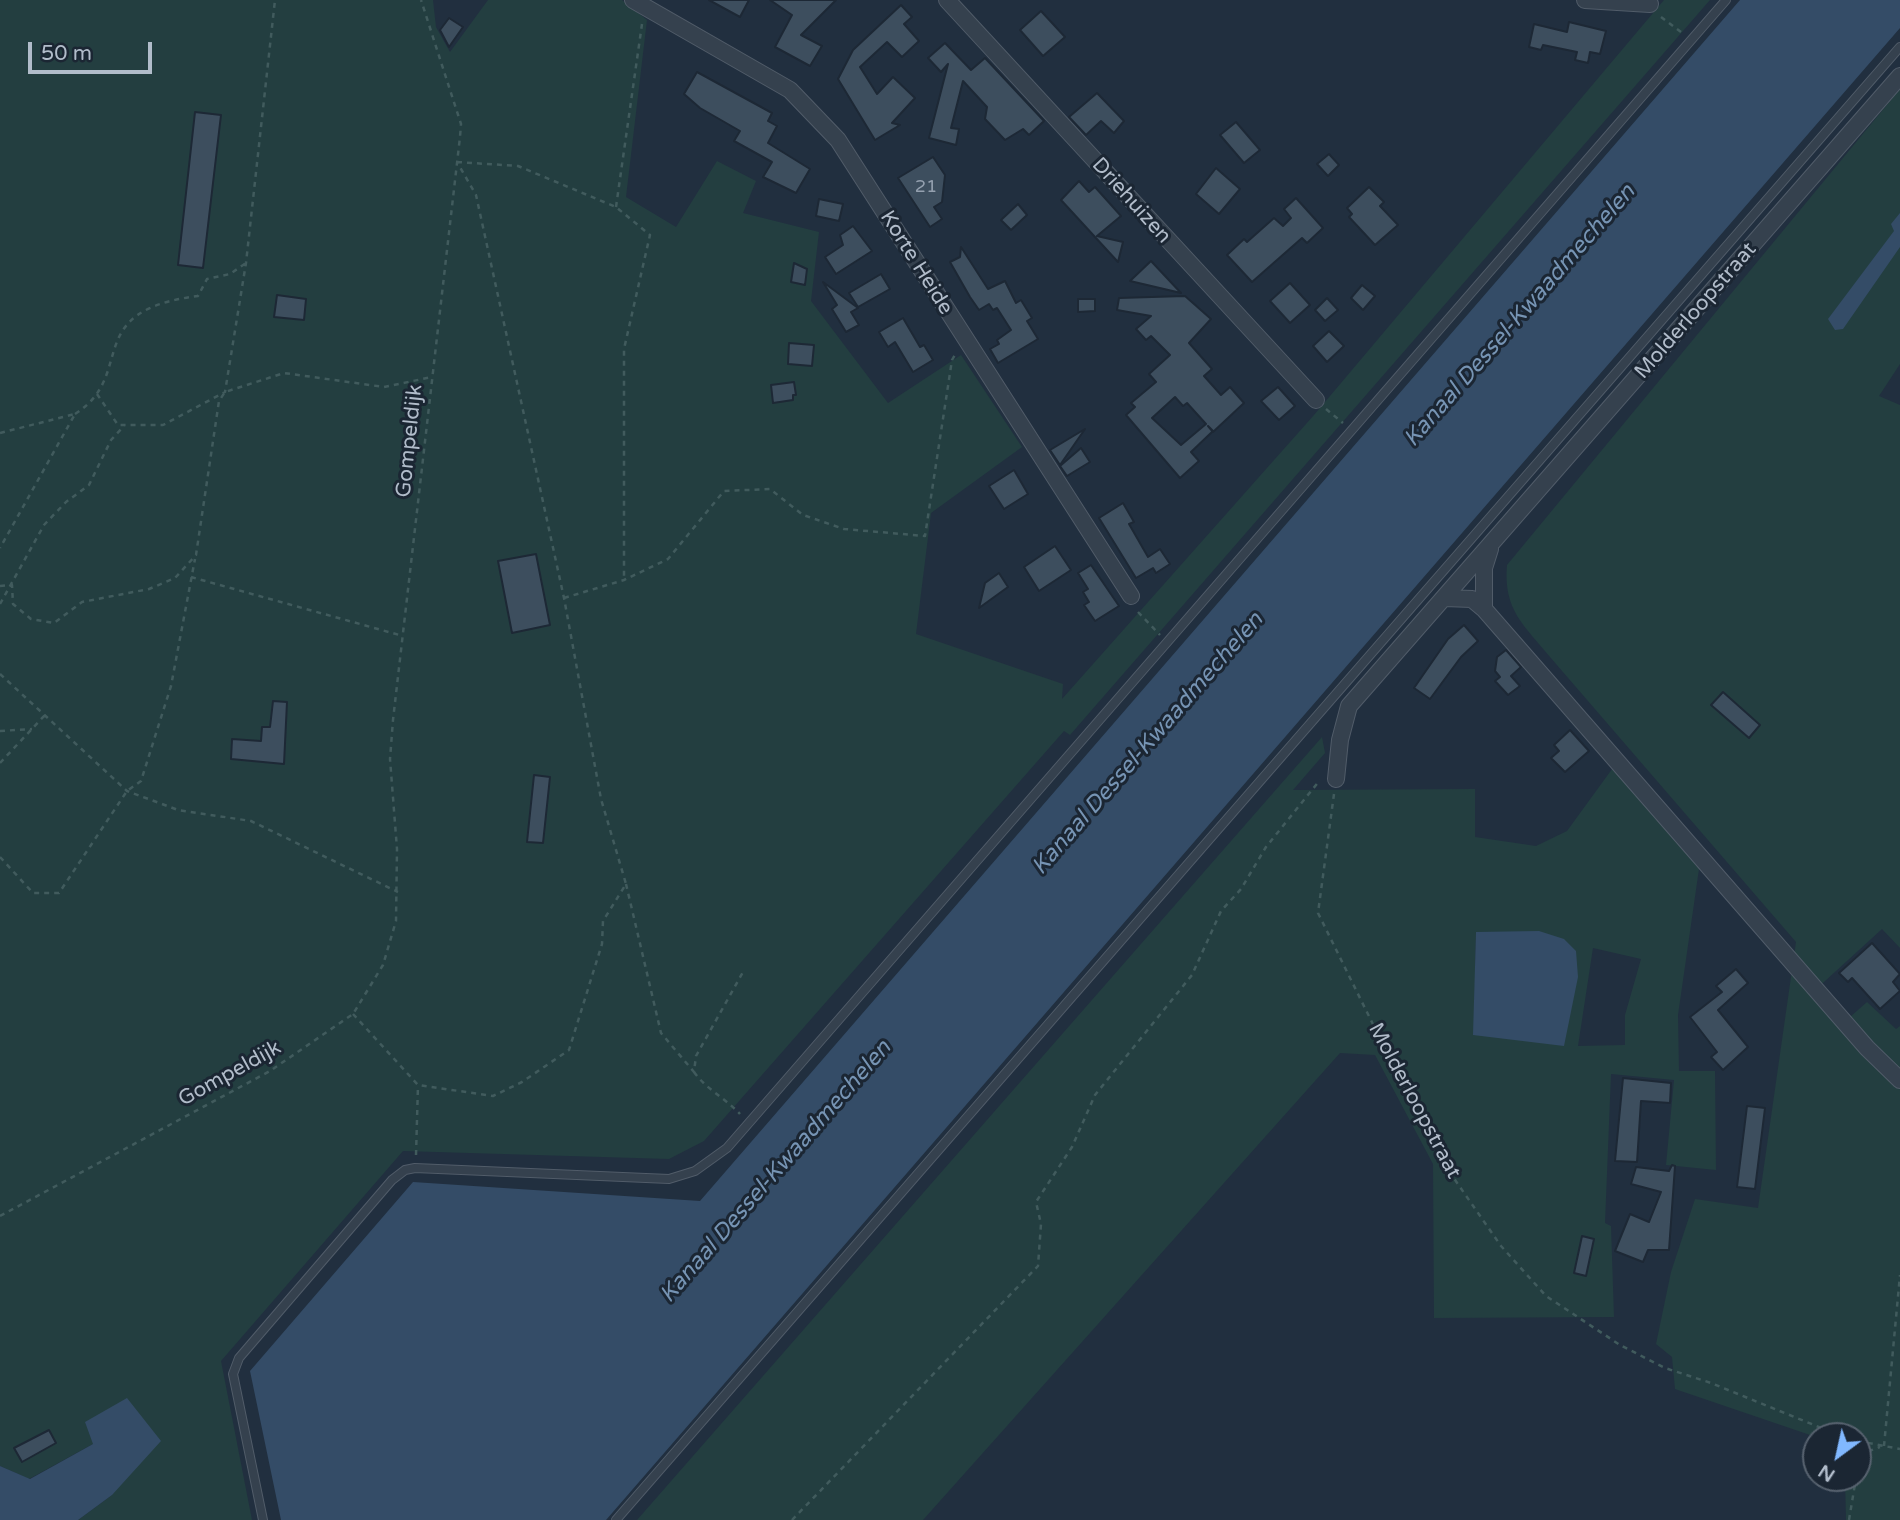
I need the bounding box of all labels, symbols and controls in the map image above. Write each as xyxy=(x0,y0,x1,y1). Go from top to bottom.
scale bar xyxy=(32,28,156,72)
text: 50 m xyxy=(41,41,92,66)
street label: Driehuizen xyxy=(1086,153,1176,249)
house number: 21 xyxy=(915,176,937,198)
water label: Kanaal Dessel-Kwaadmechelen xyxy=(1399,179,1641,453)
street label: Korte Heide xyxy=(874,206,958,320)
street label: Molderloopstraat xyxy=(1630,238,1762,384)
street label: Gompeldijk xyxy=(392,383,428,499)
water label: Kanaal Dessel-Kwaadmechelen xyxy=(1027,607,1269,881)
street label: Molderloopstraat xyxy=(1362,1019,1466,1183)
street label: Gompeldijk xyxy=(174,1035,286,1113)
water label: Kanaal Dessel-Kwaadmechelen xyxy=(655,1035,897,1309)
north arrow xyxy=(1802,1422,1872,1492)
text: N xyxy=(1814,1460,1839,1486)

